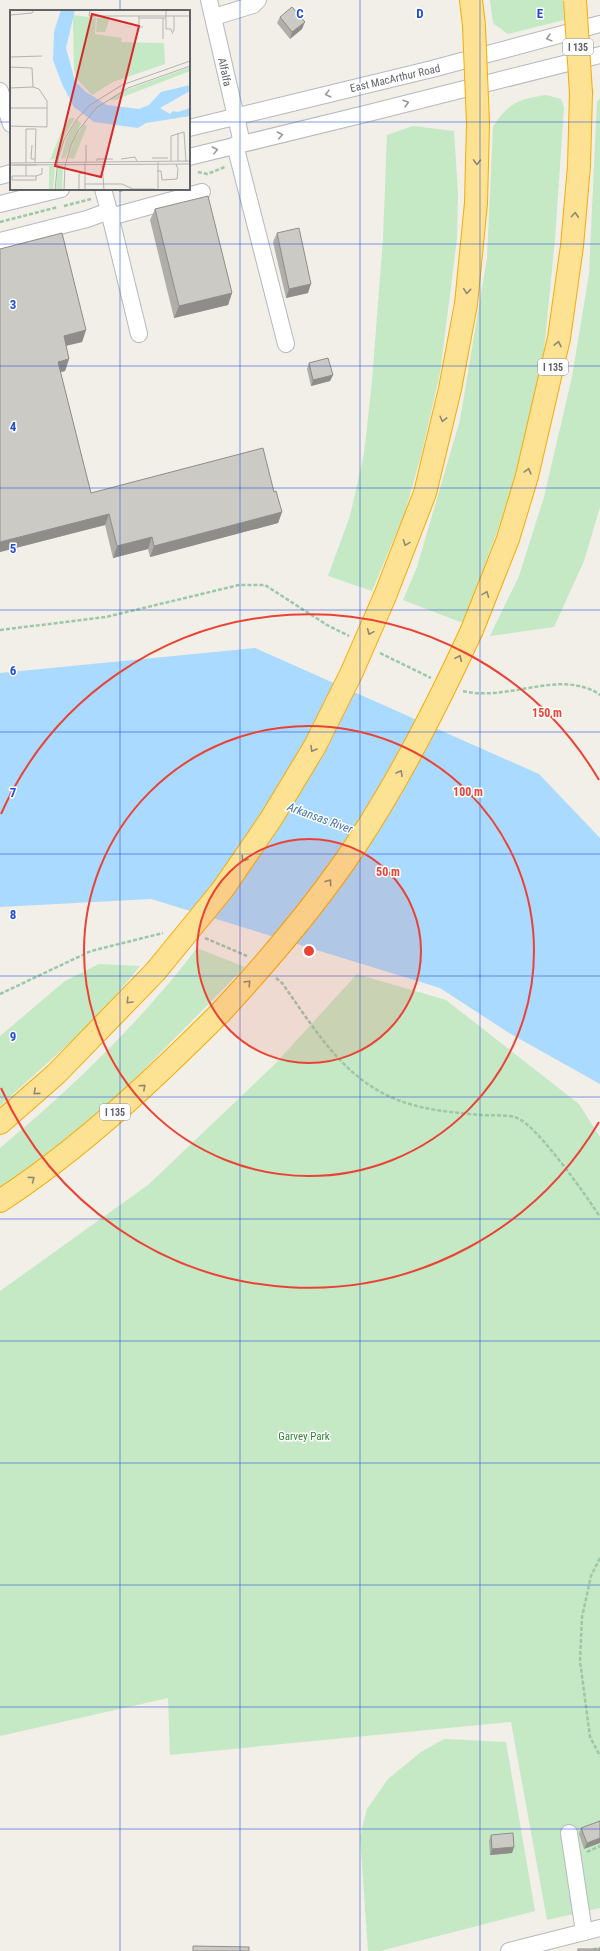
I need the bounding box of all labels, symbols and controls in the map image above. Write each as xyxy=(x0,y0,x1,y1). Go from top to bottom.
text: C xyxy=(296,6,304,21)
text: D xyxy=(416,6,424,21)
text: E xyxy=(537,6,544,21)
inset map xyxy=(10,10,190,190)
one-way arrow xyxy=(546,33,553,42)
road number: I 135 xyxy=(563,39,593,55)
street label: Alfalfa xyxy=(215,57,234,88)
street label: East MacArthur Road xyxy=(349,62,441,95)
one-way arrow xyxy=(324,89,331,97)
one-way arrow xyxy=(402,99,409,108)
one-way arrow xyxy=(277,131,283,139)
one-way arrow xyxy=(212,146,219,155)
one-way arrow xyxy=(473,159,481,165)
one-way arrow xyxy=(570,212,579,219)
one-way arrow xyxy=(463,288,472,294)
text: 3 xyxy=(10,297,16,312)
one-way arrow xyxy=(554,341,562,348)
road number: I 135 xyxy=(538,359,568,375)
one-way arrow xyxy=(439,415,448,422)
text: 4 xyxy=(10,419,17,434)
one-way arrow xyxy=(524,468,532,474)
one-way arrow xyxy=(402,540,410,547)
text: 5 xyxy=(10,541,17,556)
one-way arrow xyxy=(482,590,490,597)
one-way arrow xyxy=(367,627,375,635)
one-way arrow xyxy=(455,654,463,661)
text: 6 xyxy=(10,663,17,678)
text: 150 m xyxy=(532,706,562,720)
one-way arrow xyxy=(311,745,318,752)
one-way arrow xyxy=(395,770,402,777)
text: 7 xyxy=(10,785,17,800)
text: 100 m xyxy=(453,785,483,799)
water label: Arkansas River xyxy=(285,799,355,836)
one-way arrow xyxy=(241,855,249,862)
text: 50 m xyxy=(376,865,400,879)
one-way arrow xyxy=(324,879,332,886)
text: 8 xyxy=(10,907,16,922)
centre of rings xyxy=(302,944,316,958)
one-way arrow xyxy=(243,980,251,988)
one-way arrow xyxy=(126,996,134,1004)
text: 9 xyxy=(10,1029,16,1044)
one-way arrow xyxy=(138,1085,146,1092)
one-way arrow xyxy=(33,1087,40,1094)
road number: I 135 xyxy=(100,1104,130,1120)
one-way arrow xyxy=(28,1177,35,1184)
park label: Garvey Park xyxy=(278,1430,330,1443)

